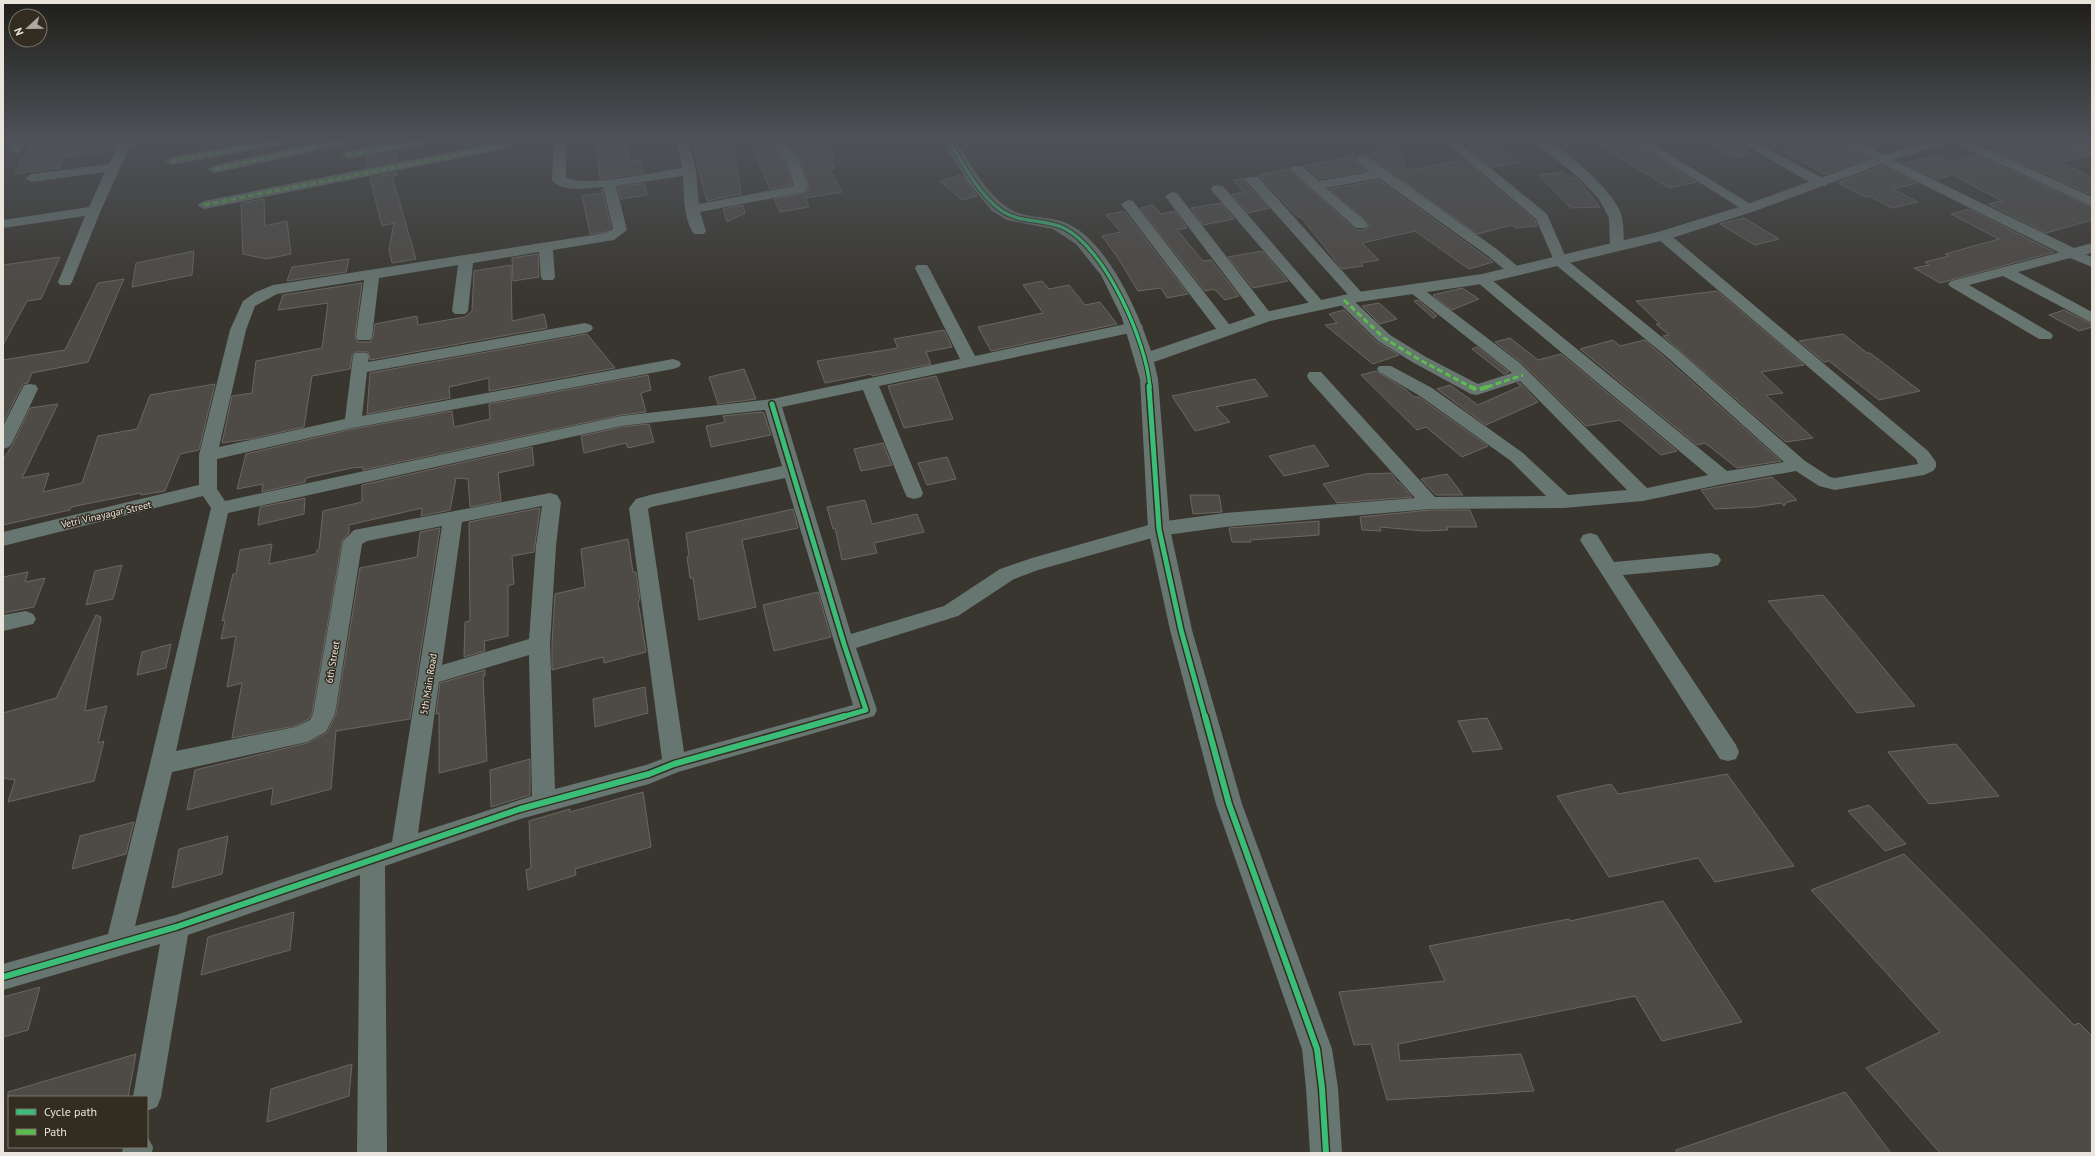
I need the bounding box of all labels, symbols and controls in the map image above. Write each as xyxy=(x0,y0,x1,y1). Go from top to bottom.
north arrow xyxy=(8,8,48,48)
text: N xyxy=(11,26,27,38)
street label: Vetri Vinayagar Street xyxy=(59,498,153,531)
street label: 6th Street xyxy=(322,639,343,684)
street label: 5th Main Road xyxy=(417,653,440,716)
legend xyxy=(8,1096,148,1148)
text: Cycle path xyxy=(44,1104,97,1119)
text: Path xyxy=(44,1124,67,1139)

